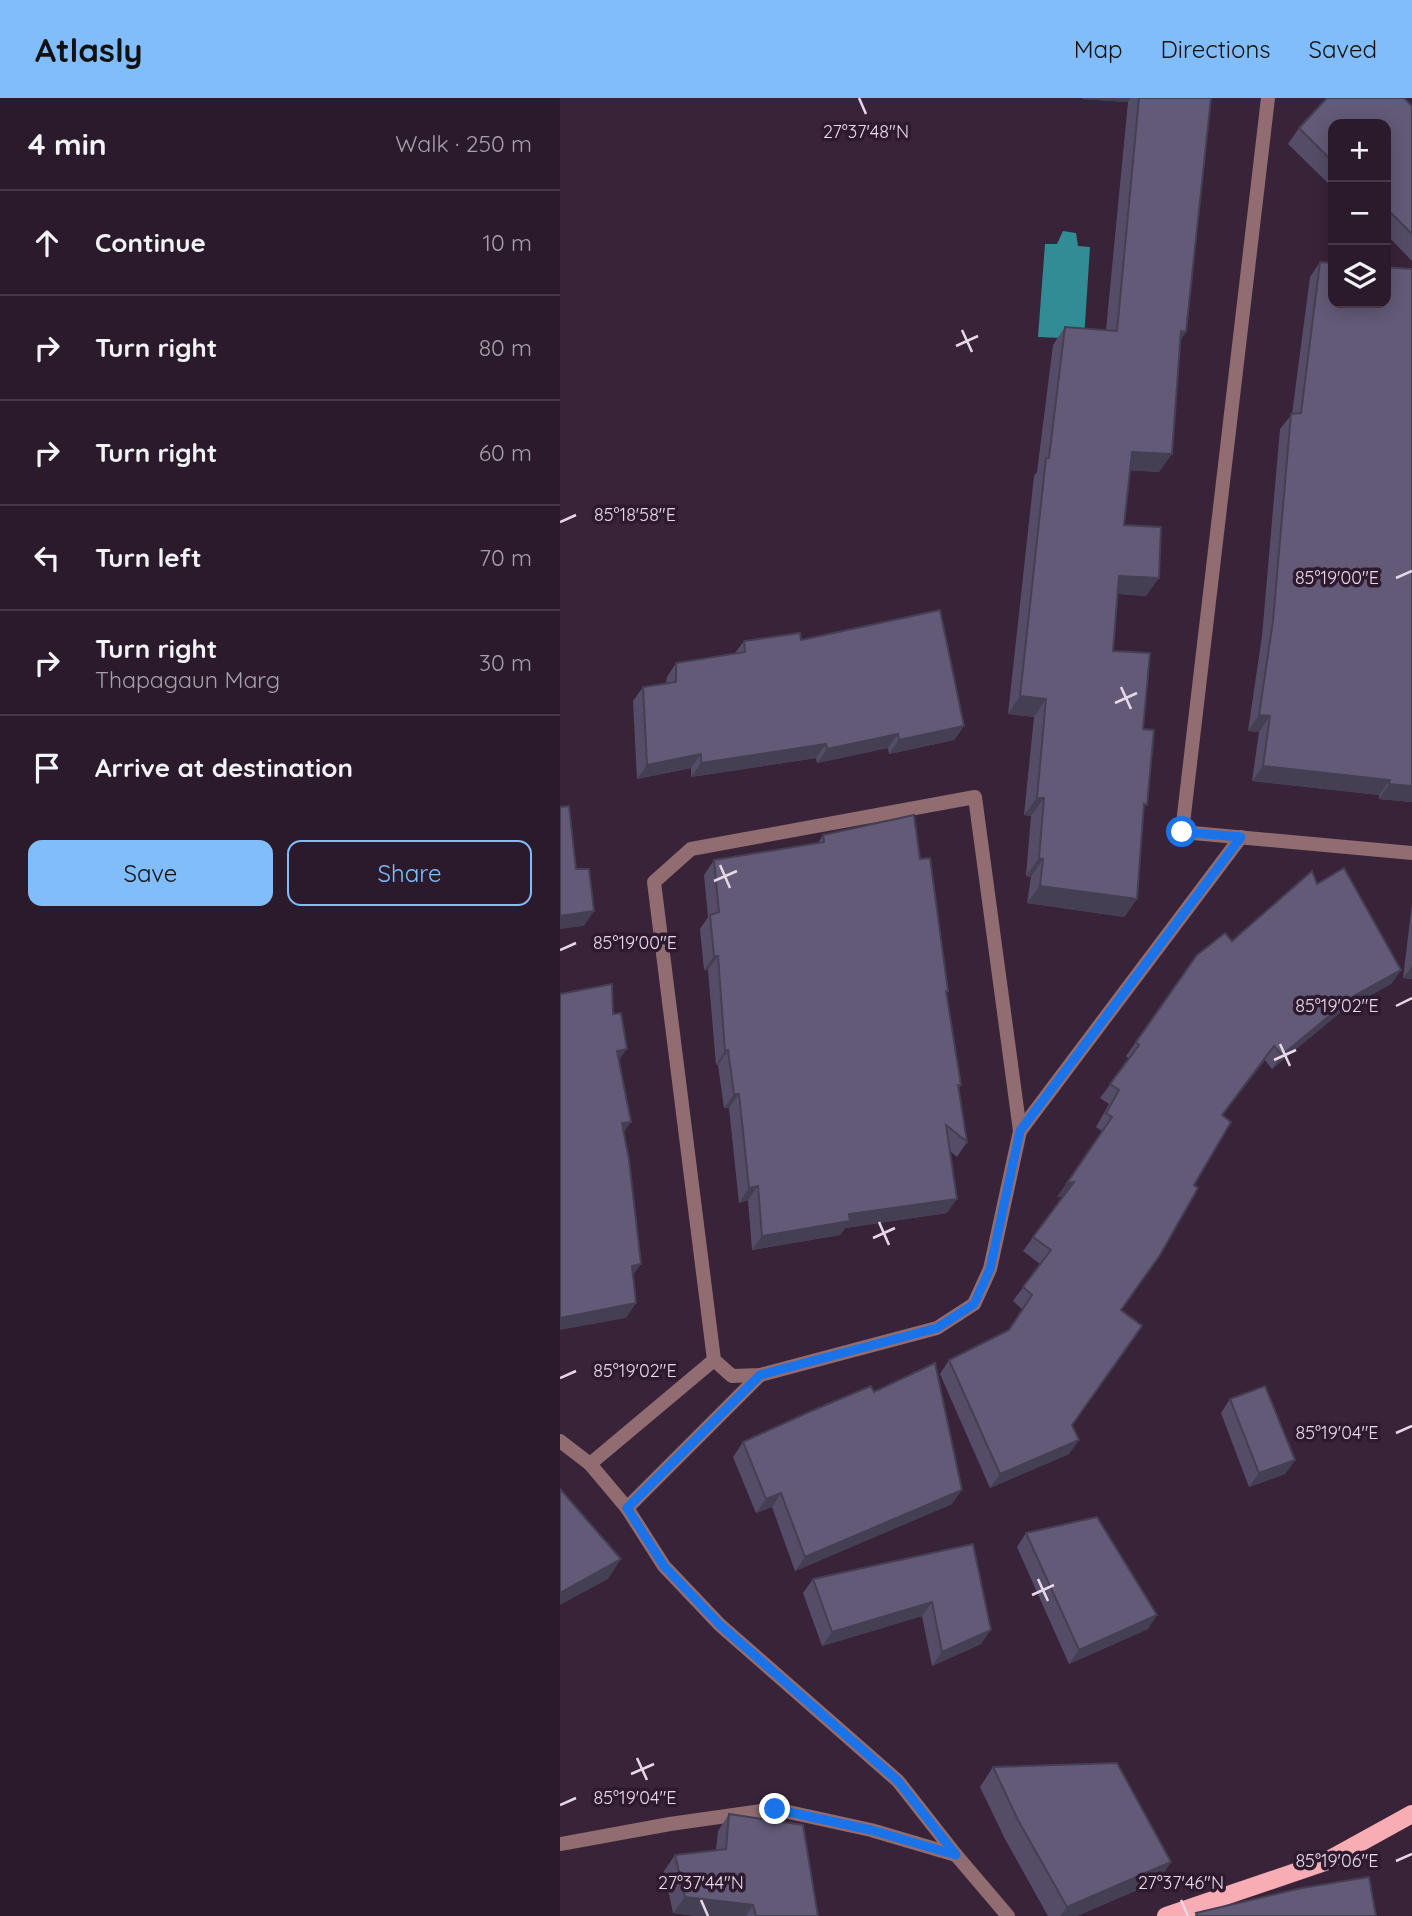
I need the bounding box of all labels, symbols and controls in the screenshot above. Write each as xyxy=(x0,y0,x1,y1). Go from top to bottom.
text: Atlasly xyxy=(35,29,143,70)
text: Map xyxy=(1074,34,1123,64)
text: Directions xyxy=(1161,34,1271,64)
text: Saved xyxy=(1309,34,1377,64)
map controls xyxy=(1328,119,1391,308)
button: + xyxy=(1328,119,1391,182)
text: 27°37'48"N xyxy=(823,120,909,143)
text: 4 min xyxy=(28,125,107,163)
text: Walk · 250 m xyxy=(395,129,532,158)
button: − xyxy=(1328,182,1391,245)
icon: ahead xyxy=(28,224,66,262)
text: Continue xyxy=(95,226,206,259)
text: 10 m xyxy=(483,228,532,257)
button: layers xyxy=(1328,245,1391,308)
icon: right xyxy=(28,329,66,367)
text: Turn right xyxy=(95,331,217,364)
text: 80 m xyxy=(479,333,532,362)
icon: right xyxy=(28,434,66,472)
text: Turn right xyxy=(95,436,217,469)
text: 60 m xyxy=(479,438,532,467)
text: 85°18'58"E xyxy=(594,503,676,526)
icon: left xyxy=(28,539,66,577)
text: Turn left xyxy=(95,541,202,574)
text: 70 m xyxy=(479,543,532,572)
text: 85°19'00"E xyxy=(1295,566,1379,589)
text: Turn right xyxy=(95,632,217,665)
icon: right xyxy=(28,644,66,682)
text: 30 m xyxy=(479,648,532,677)
text: Thapagaun Marg xyxy=(95,665,280,694)
icon: arrive xyxy=(28,749,66,787)
text: Arrive at destination xyxy=(95,751,353,784)
route start xyxy=(1166,816,1197,847)
button: Save xyxy=(28,840,273,906)
button: Share xyxy=(287,840,532,906)
text: 85°19'00"E xyxy=(593,931,677,954)
text: 85°19'02"E xyxy=(1295,994,1379,1017)
text: 85°19'02"E xyxy=(593,1359,677,1382)
text: 85°19'04"E xyxy=(1296,1421,1379,1444)
text: 85°19'04"E xyxy=(594,1786,677,1809)
route end xyxy=(759,1793,790,1824)
text: 85°19'06"E xyxy=(1295,1849,1379,1872)
text: 27°37'44"N xyxy=(658,1871,744,1894)
text: 27°37'46"N xyxy=(1138,1871,1224,1894)

